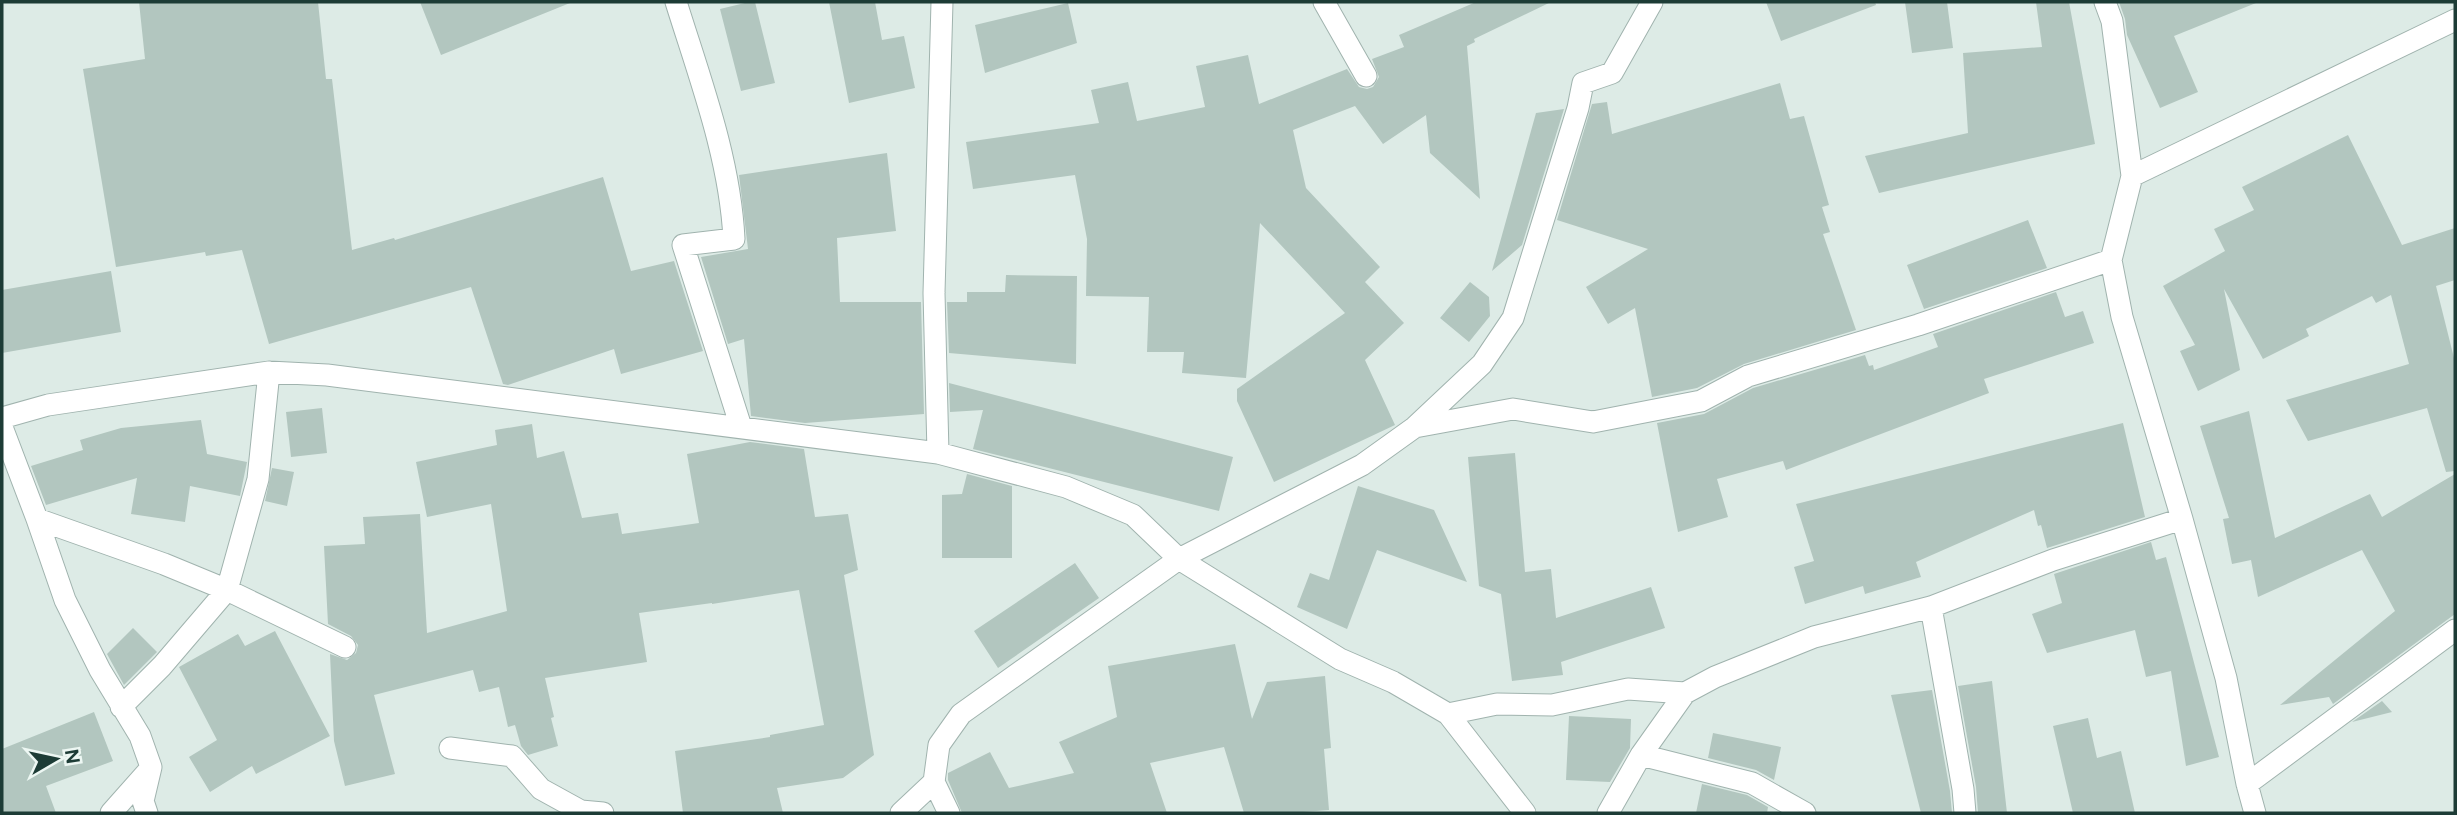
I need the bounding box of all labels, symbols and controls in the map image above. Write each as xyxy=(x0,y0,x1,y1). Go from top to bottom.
north arrow xyxy=(21,724,91,794)
text: N xyxy=(60,747,85,765)

